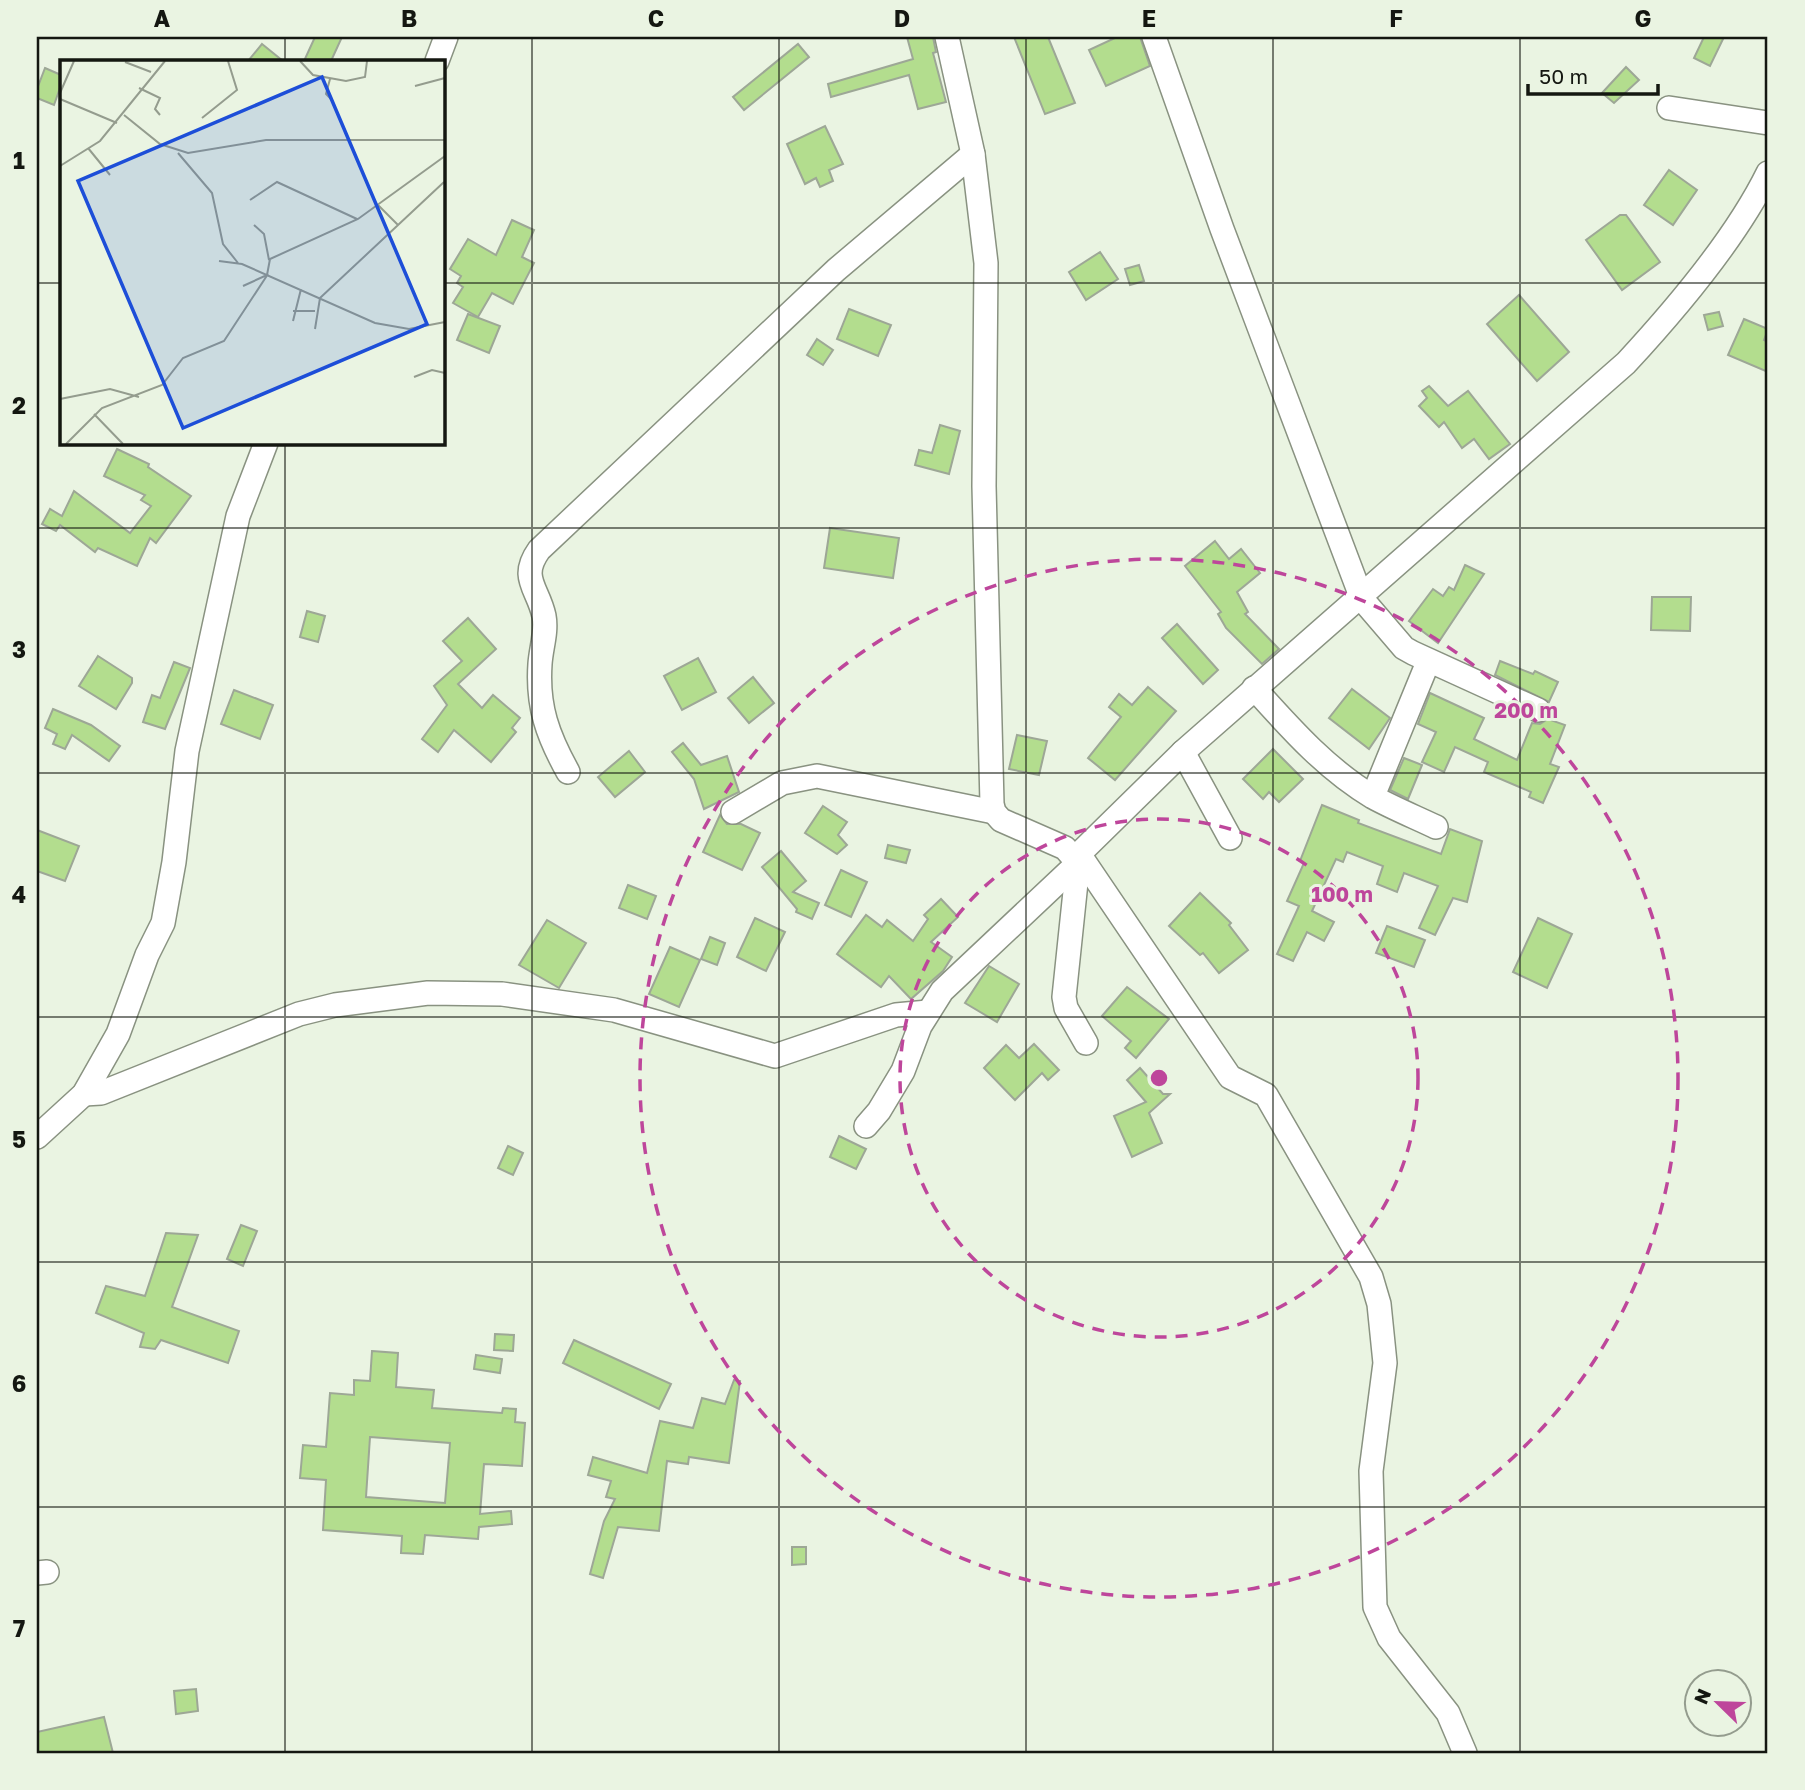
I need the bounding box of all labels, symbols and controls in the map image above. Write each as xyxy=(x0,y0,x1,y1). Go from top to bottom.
text: A xyxy=(154,4,171,32)
text: B xyxy=(401,4,417,32)
text: C xyxy=(648,4,664,32)
text: D xyxy=(894,4,910,32)
text: E xyxy=(1142,4,1156,32)
text: F xyxy=(1389,4,1403,32)
text: G xyxy=(1635,4,1651,32)
scale bar xyxy=(1528,52,1658,96)
inset map xyxy=(60,60,444,444)
text: 50 m xyxy=(1539,63,1588,89)
text: 1 xyxy=(13,146,25,174)
text: 2 xyxy=(12,391,26,419)
text: 3 xyxy=(12,635,26,663)
text: 200 m xyxy=(1494,697,1558,723)
text: 4 xyxy=(12,880,26,908)
text: 100 m xyxy=(1311,881,1373,907)
centre of rings xyxy=(1147,1066,1171,1090)
text: 5 xyxy=(12,1125,26,1153)
text: 6 xyxy=(12,1369,26,1397)
text: 7 xyxy=(13,1614,25,1642)
north arrow xyxy=(1682,1668,1752,1738)
text: N xyxy=(1688,1685,1715,1707)

